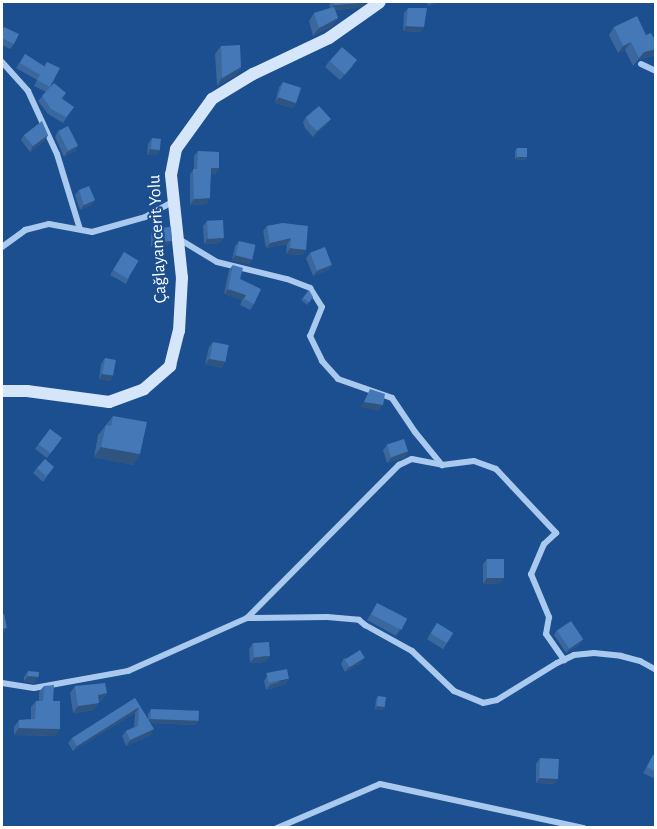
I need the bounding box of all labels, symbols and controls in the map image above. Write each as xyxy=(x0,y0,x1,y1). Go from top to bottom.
street label: Çağlayancerit Yolu xyxy=(144,174,172,304)

